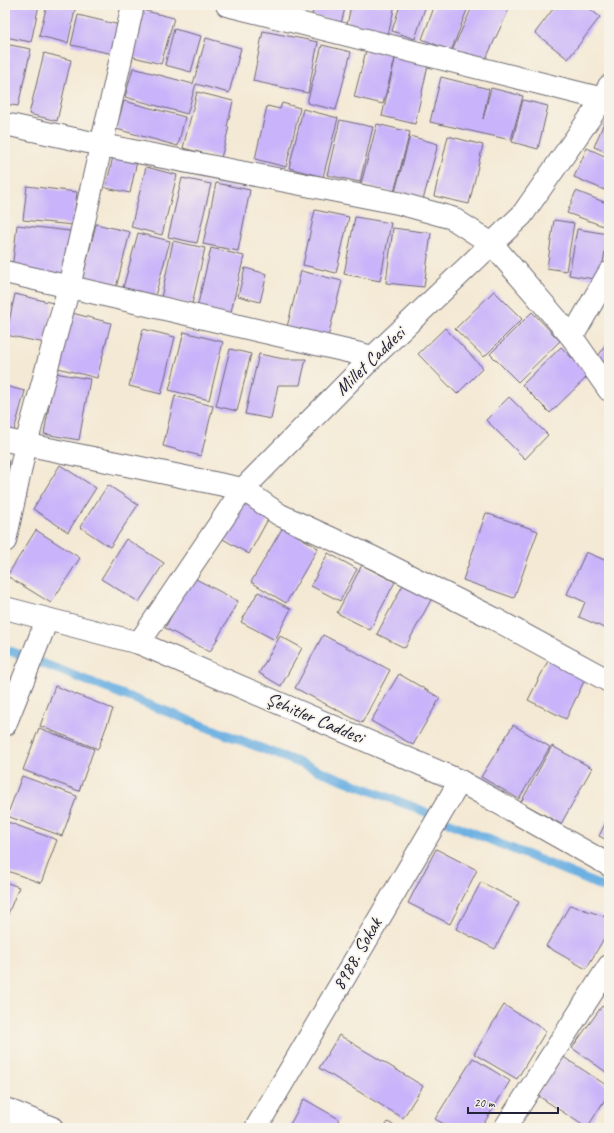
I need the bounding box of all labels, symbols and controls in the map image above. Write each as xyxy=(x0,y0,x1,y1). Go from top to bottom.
street label: Millet Caddesi xyxy=(330,320,412,400)
street label: Şehitler Caddesi xyxy=(263,687,369,750)
street label: 8988. Sokak xyxy=(327,913,388,995)
scale bar xyxy=(468,1089,558,1115)
text: 20 m xyxy=(474,1095,496,1111)

